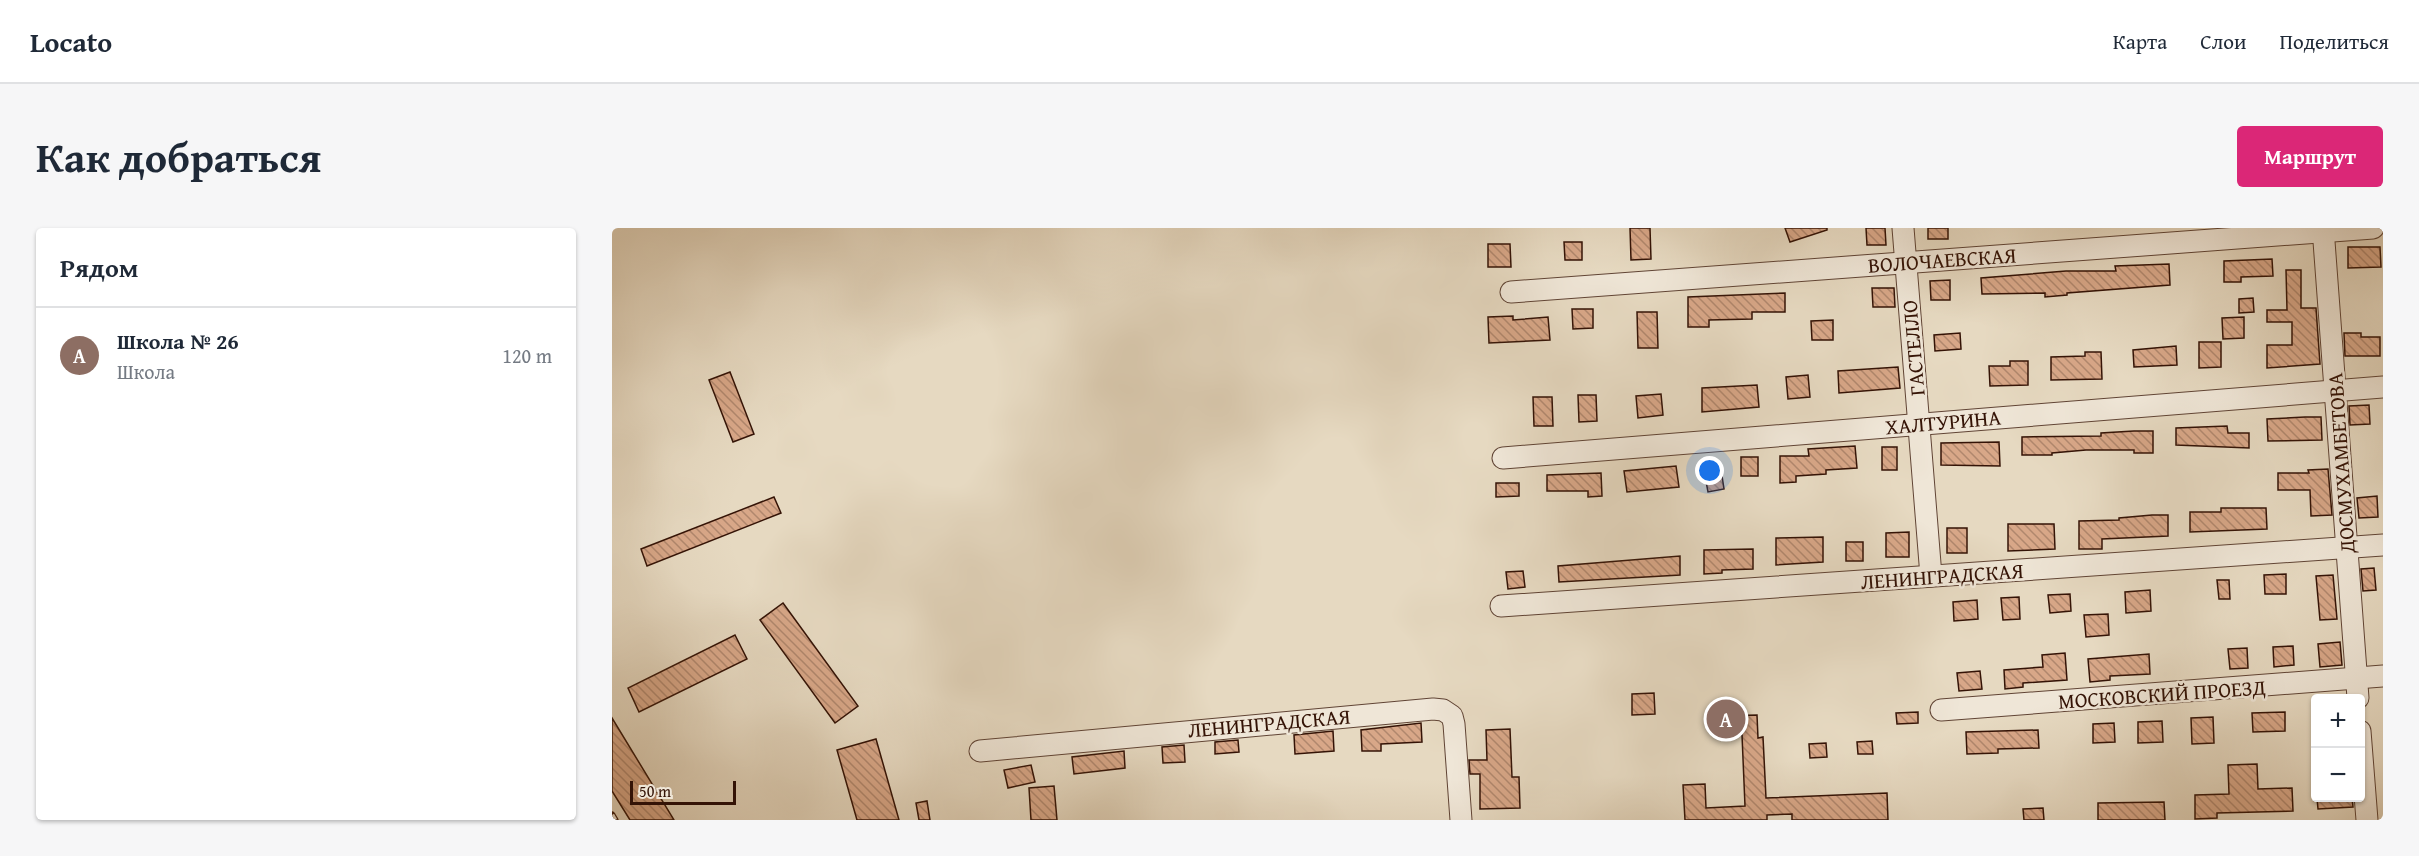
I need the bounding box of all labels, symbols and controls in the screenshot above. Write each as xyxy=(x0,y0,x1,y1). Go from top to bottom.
text: Locato xyxy=(30,21,112,62)
text: Карта xyxy=(2113,26,2167,57)
text: Слои xyxy=(2200,26,2246,57)
text: Поделиться xyxy=(2279,26,2389,57)
text: Как добраться xyxy=(36,126,321,187)
button: Маршрут xyxy=(2237,126,2383,187)
street label: ВОЛОЧАЕВСКАЯ xyxy=(1867,239,2017,281)
text: Рядом xyxy=(60,248,138,287)
street label: ГАСТЕЛЛО xyxy=(1893,299,1933,397)
text: Школа № 26 xyxy=(117,325,239,357)
text: A xyxy=(73,341,86,370)
text: 120 m xyxy=(502,341,552,370)
text: Школа xyxy=(117,357,175,386)
street label: ДОСМУХАМБЕТОВА xyxy=(2319,371,2363,555)
street label: ХАЛТУРИНА xyxy=(1884,401,2002,442)
your location xyxy=(1695,456,1724,485)
street label: ЛЕНИНГРАДСКАЯ xyxy=(1860,555,2024,597)
street label: МОСКОВСКИЙ ПРОЕЗД xyxy=(2057,671,2267,717)
map controls xyxy=(2311,694,2365,802)
button: + xyxy=(2311,694,2365,748)
pin: A xyxy=(1706,696,1746,742)
street label: ЛЕНИНГРАДСКАЯ xyxy=(1186,700,1352,746)
button: − xyxy=(2311,748,2365,802)
scale bar xyxy=(630,778,736,806)
text: 50 m xyxy=(639,779,671,803)

